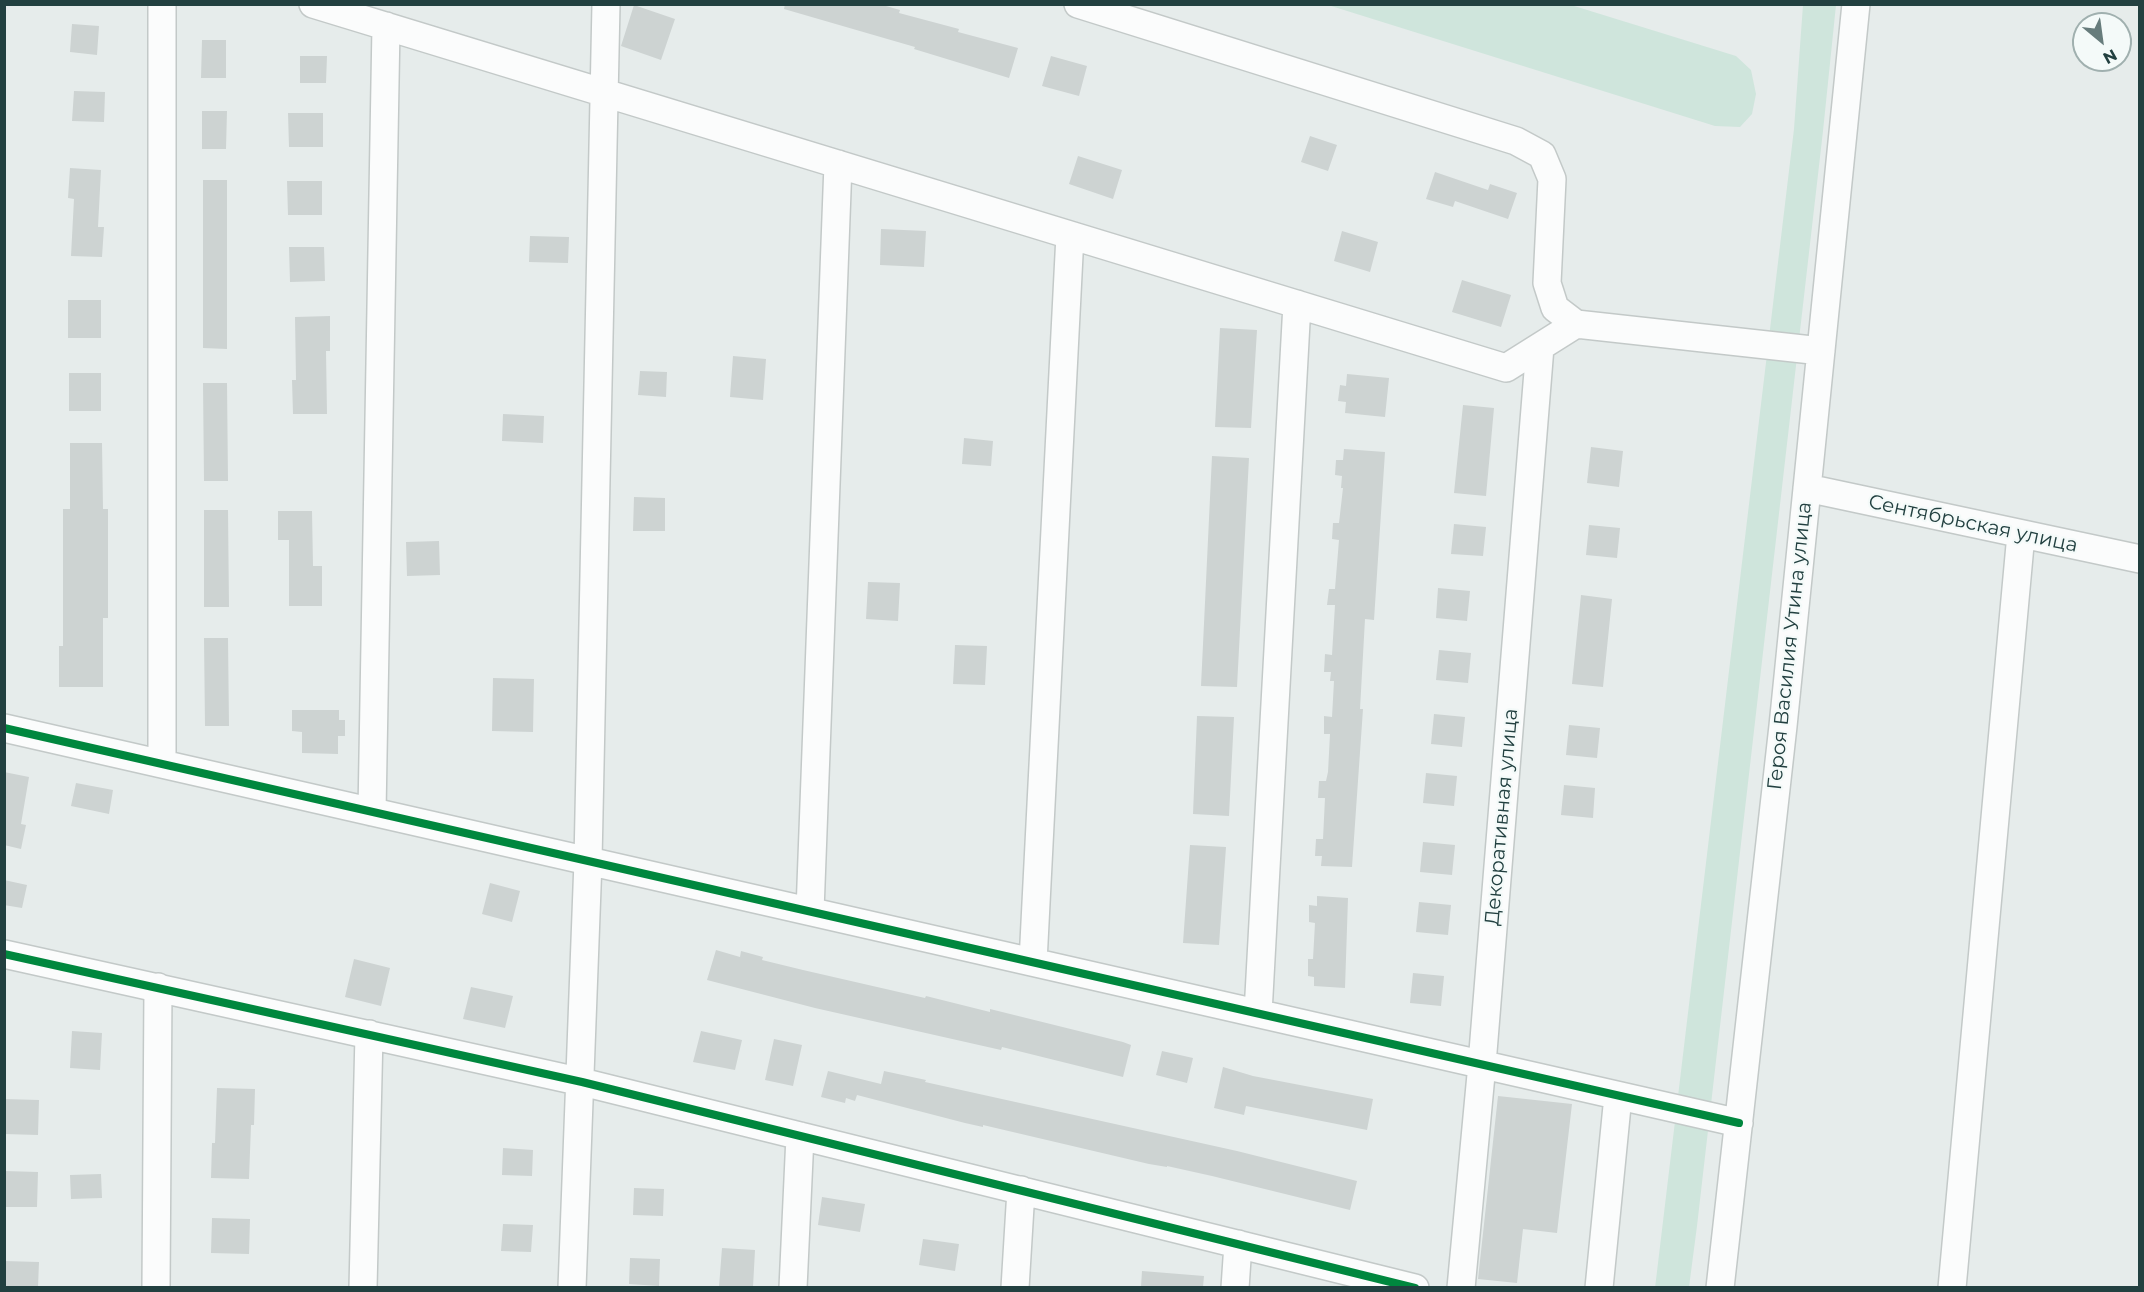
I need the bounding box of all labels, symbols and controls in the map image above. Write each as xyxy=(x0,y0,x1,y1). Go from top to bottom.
north arrow xyxy=(2072,12,2132,72)
text: N xyxy=(2100,45,2120,68)
street label: Сентябрьская улица xyxy=(1866,490,2080,558)
street label: Героя Василия Утина улица xyxy=(1763,501,1817,791)
street label: Декоративная улица xyxy=(1481,708,1523,926)

